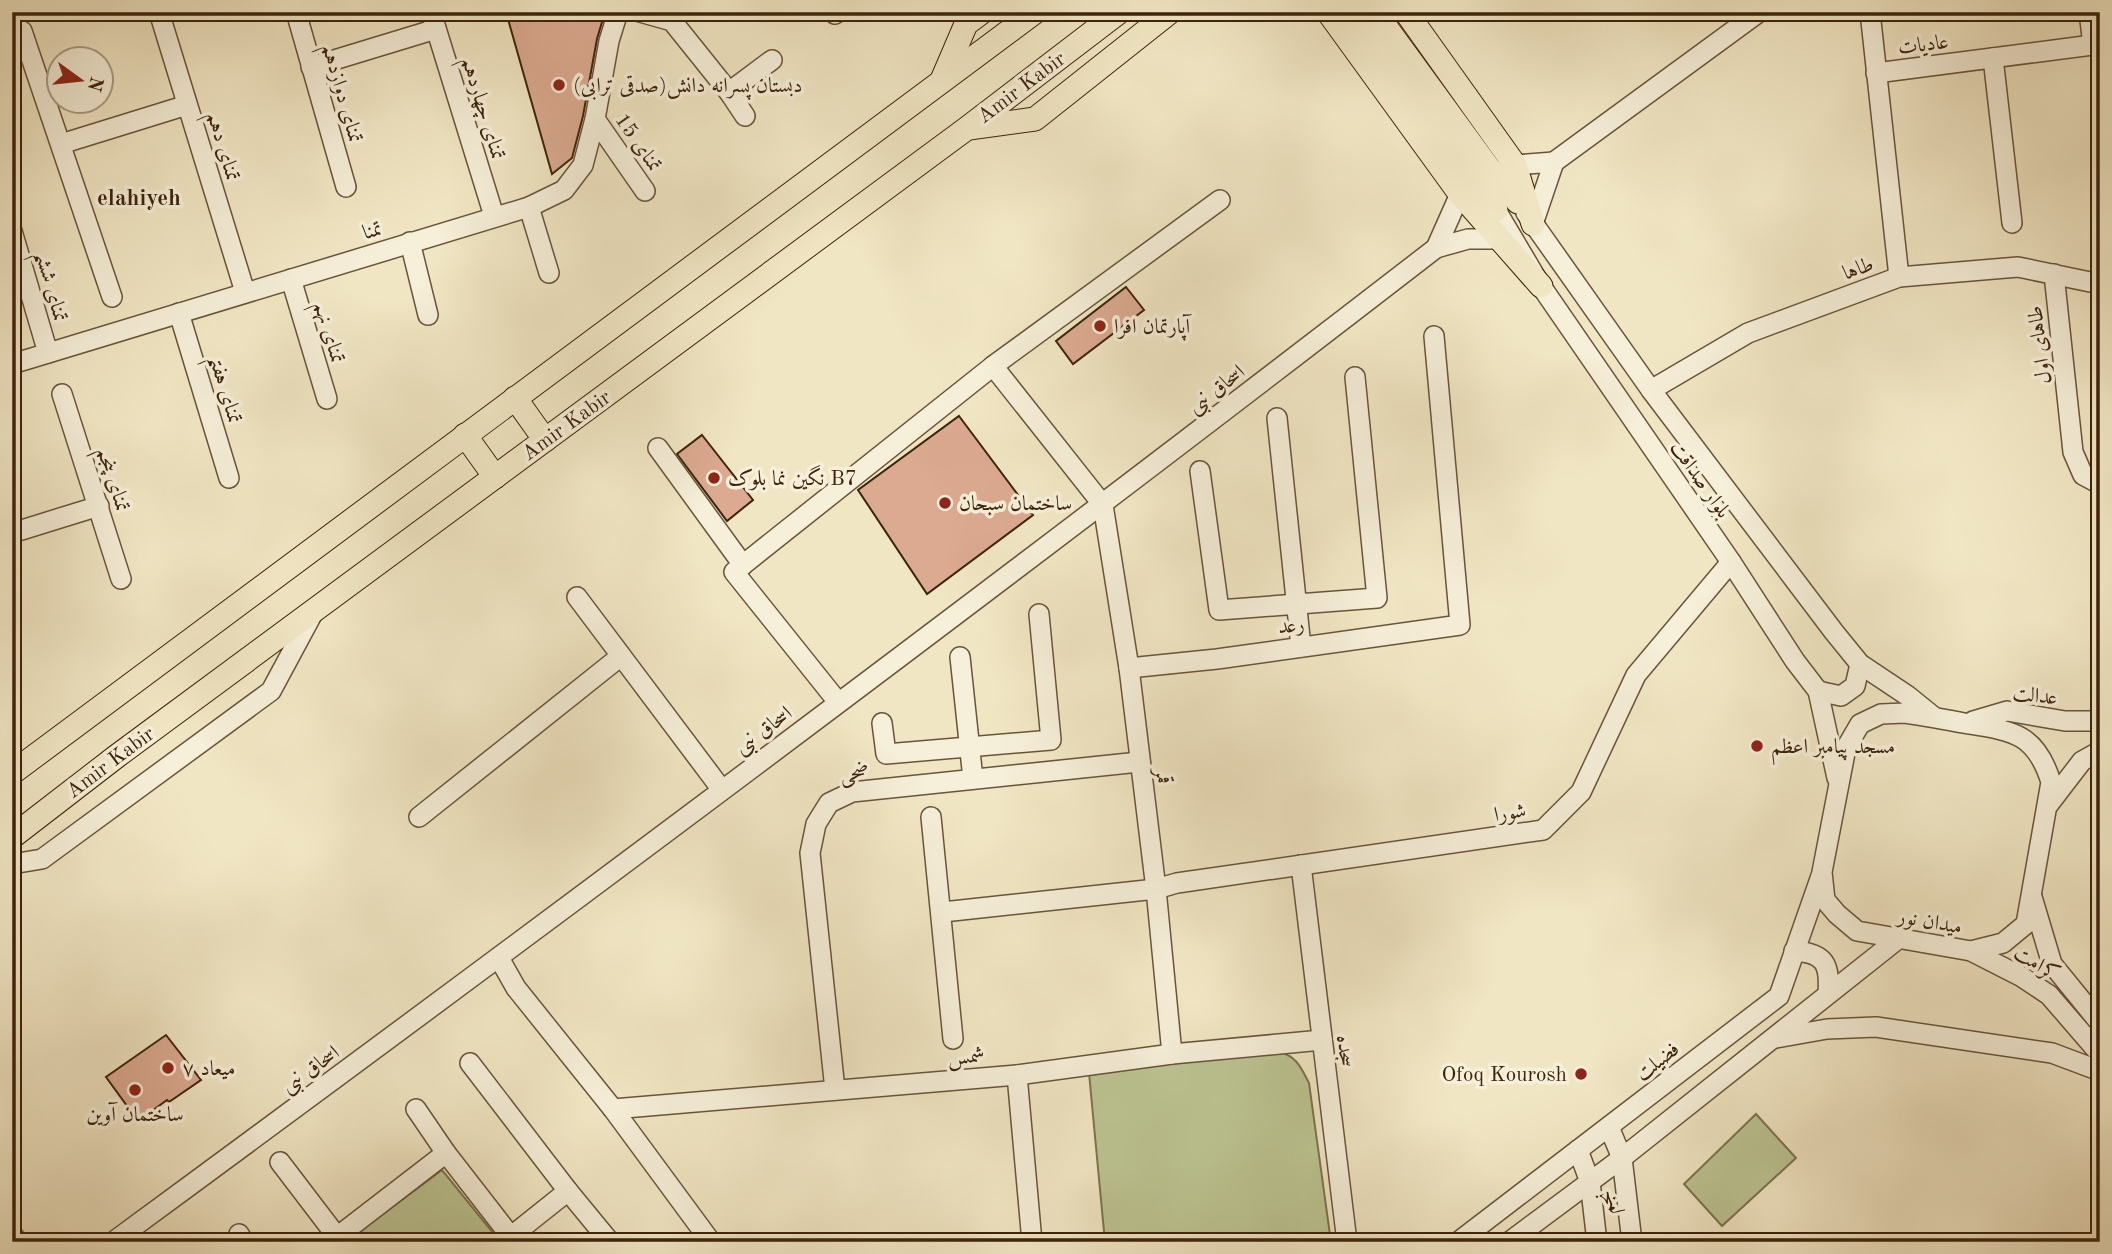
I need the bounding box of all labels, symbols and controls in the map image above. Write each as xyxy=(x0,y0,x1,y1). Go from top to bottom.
street label: عادیات xyxy=(1897,32,1950,60)
street label: تمنای دوازدهم xyxy=(310,42,366,147)
north arrow xyxy=(46,46,116,116)
street label: Amir Kabir xyxy=(974,48,1070,128)
street label: تمنای چهاردهم xyxy=(449,55,508,165)
text: N xyxy=(83,74,105,94)
place label: دبستان پسرانه دانش(صدقی ترابی) xyxy=(573,75,802,100)
marker: دبستان پسرانه دانش(صدقی ترابی) xyxy=(551,77,567,93)
street label: تمنای دهم xyxy=(194,109,243,186)
street label: تمنای 15 xyxy=(610,110,665,176)
district label: elahiyeh xyxy=(97,187,181,210)
street label: تمنا xyxy=(360,219,385,244)
street label: تمنای ششم xyxy=(22,249,71,327)
street label: طاها xyxy=(1840,254,1877,285)
street label: تمنای نهم xyxy=(302,299,348,368)
street label: طاهای اول xyxy=(2025,305,2056,385)
place label: آپارتمان افرا xyxy=(1114,313,1193,341)
marker: آپارتمان افرا xyxy=(1092,318,1108,334)
street label: تمنای هفتم xyxy=(196,353,245,429)
street label: اسحاق نبی xyxy=(1185,362,1251,421)
street label: Amir Kabir xyxy=(519,387,615,465)
street label: بلوار صداقت xyxy=(1665,438,1734,523)
street label: تمنای پنجم xyxy=(85,445,133,517)
place label: نگین نما بلوک B7 xyxy=(728,465,857,491)
marker: نگین نما بلوک B7 xyxy=(706,470,722,486)
place label: ساختمان سبحان xyxy=(959,494,1072,516)
marker: ساختمان سبحان xyxy=(937,495,953,511)
street label: رعد xyxy=(1277,614,1306,639)
street label: عدالت xyxy=(2011,684,2058,709)
street label: اسحاق نبی xyxy=(731,703,798,762)
street label: Amir Kabir xyxy=(63,723,159,803)
place label: مسجد پیامبر اعظم xyxy=(1771,737,1895,766)
marker: مسجد پیامبر اعظم xyxy=(1749,738,1765,754)
street label: ضحی xyxy=(837,759,872,789)
street label: قمر xyxy=(1150,765,1175,785)
street label: شورا xyxy=(1493,801,1528,827)
street label: میدان نور xyxy=(1894,906,1964,939)
street label: کرامت xyxy=(2009,941,2064,987)
street label: سجده xyxy=(1332,1034,1357,1069)
street label: فضیلت xyxy=(1632,1039,1684,1086)
street label: اسحاق نبی xyxy=(278,1042,345,1100)
street label: شمس xyxy=(947,1045,986,1072)
place label: میعاد ۷ xyxy=(182,1059,235,1080)
marker: میعاد ۷ xyxy=(160,1060,176,1076)
place label: Ofoq Kourosh xyxy=(1441,1065,1567,1086)
marker: Ofoq Kourosh xyxy=(1573,1066,1589,1082)
marker: ساختمان آوین xyxy=(127,1082,143,1098)
place label: ساختمان آوین xyxy=(86,1101,184,1126)
street label: نجم xyxy=(1594,1188,1626,1216)

